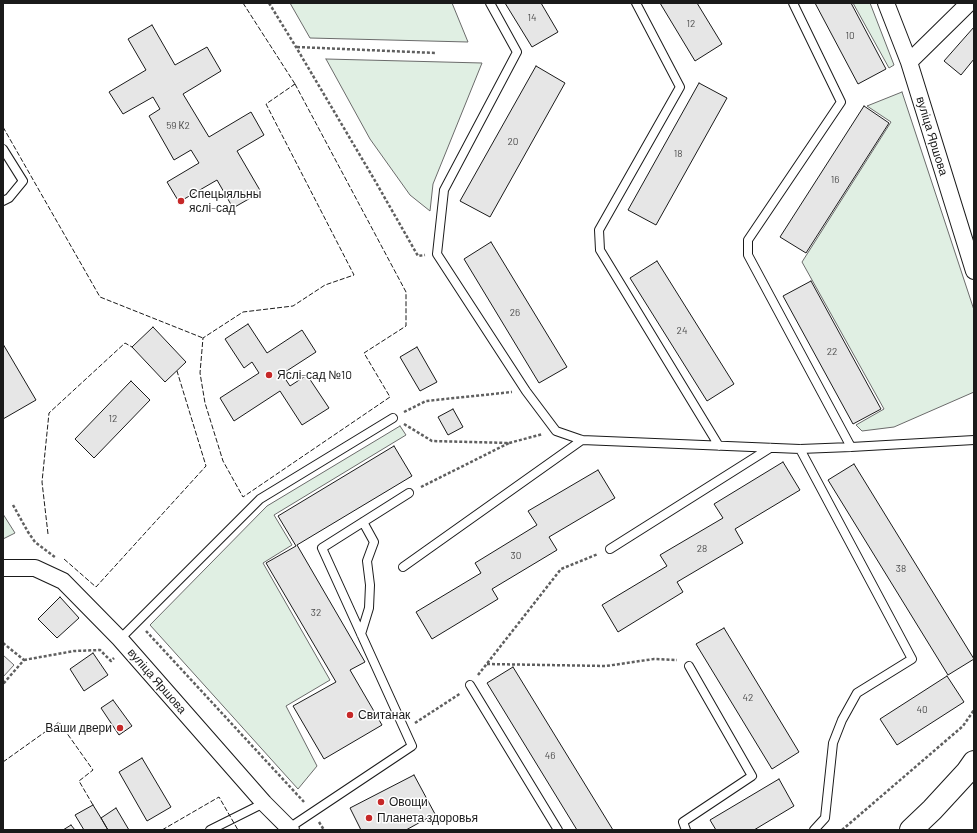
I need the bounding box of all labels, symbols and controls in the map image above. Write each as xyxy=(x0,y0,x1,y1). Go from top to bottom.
house number: 14 xyxy=(527,12,537,24)
house number: 12 xyxy=(687,18,695,30)
house number: 10 xyxy=(845,30,855,42)
street label: вуліца Яршова xyxy=(913,95,951,177)
house number: 59 К2 xyxy=(166,120,190,132)
house number: 20 xyxy=(507,136,519,148)
house number: 18 xyxy=(674,148,682,160)
house number: 16 xyxy=(831,174,839,186)
place label: Спецыяльны яслі-сад xyxy=(189,187,261,215)
marker: Спецыяльны яслі-сад xyxy=(176,196,186,206)
house number: 26 xyxy=(510,307,520,319)
house number: 24 xyxy=(677,325,687,337)
house number: 22 xyxy=(827,346,837,358)
place label: Яслі-сад №10 xyxy=(277,368,352,382)
marker: Яслі-сад №10 xyxy=(264,370,274,380)
house number: 12 xyxy=(109,413,117,425)
house number: 28 xyxy=(697,543,707,555)
house number: 30 xyxy=(511,550,521,562)
house number: 38 xyxy=(896,563,906,575)
house number: 32 xyxy=(311,607,321,619)
street label: вуліца Яршова xyxy=(125,645,189,717)
house number: 42 xyxy=(743,692,753,704)
house number: 40 xyxy=(916,704,928,716)
place label: Свитанак xyxy=(358,708,410,722)
marker: Свитанак xyxy=(345,710,355,720)
place label: Ваши двери xyxy=(45,721,112,735)
marker: Ваши двери xyxy=(115,723,125,733)
house number: 46 xyxy=(545,750,555,762)
place label: Овощи xyxy=(389,795,428,809)
marker: Овощи xyxy=(376,797,386,807)
place label: Планета здоровья xyxy=(377,811,478,825)
marker: Планета здоровья xyxy=(364,813,374,823)

